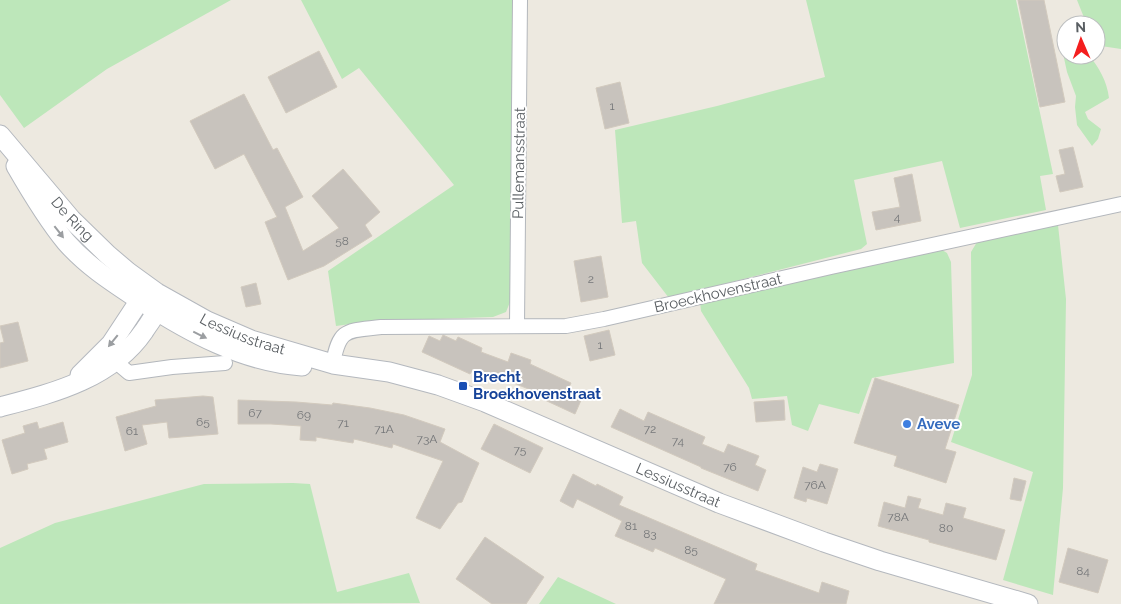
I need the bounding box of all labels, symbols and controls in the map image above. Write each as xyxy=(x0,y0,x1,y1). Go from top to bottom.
north arrow xyxy=(1056,15,1106,65)
text: N xyxy=(1075,19,1086,35)
house number: 1 xyxy=(609,99,615,113)
street label: Pullemansstraat xyxy=(509,107,529,219)
street label: De Ring xyxy=(47,193,98,245)
house number: 4 xyxy=(894,210,901,224)
one-way arrow xyxy=(54,226,64,239)
house number: 58 xyxy=(335,234,349,248)
street label: Broeckhovenstraat xyxy=(652,270,784,316)
house number: 2 xyxy=(588,272,594,286)
street label: Lessiusstraat xyxy=(196,310,287,359)
one-way arrow xyxy=(193,331,207,339)
one-way arrow xyxy=(107,334,118,347)
house number: 1 xyxy=(597,338,603,352)
place label: Brecht Broekhovenstraat xyxy=(473,368,601,403)
marker: Brecht Broekhovenstraat xyxy=(457,380,469,392)
house number: 67 xyxy=(248,406,262,420)
house number: 69 xyxy=(297,408,311,422)
house number: 65 xyxy=(196,415,210,429)
place label: Aveve xyxy=(917,415,960,433)
house number: 71 xyxy=(337,416,349,430)
marker: Aveve xyxy=(901,418,913,430)
house number: 71A xyxy=(374,422,394,436)
house number: 72 xyxy=(644,422,656,436)
house number: 61 xyxy=(126,424,138,438)
house number: 73A xyxy=(417,432,437,446)
house number: 74 xyxy=(672,434,685,448)
house number: 75 xyxy=(514,443,527,457)
street label: Lessiusstraat xyxy=(633,459,723,512)
house number: 76 xyxy=(723,460,737,474)
house number: 76A xyxy=(804,478,826,492)
house number: 78A xyxy=(887,510,909,524)
house number: 81 xyxy=(625,519,637,533)
house number: 80 xyxy=(939,521,953,535)
house number: 83 xyxy=(643,527,657,541)
house number: 85 xyxy=(684,543,698,557)
house number: 84 xyxy=(1076,564,1090,578)

